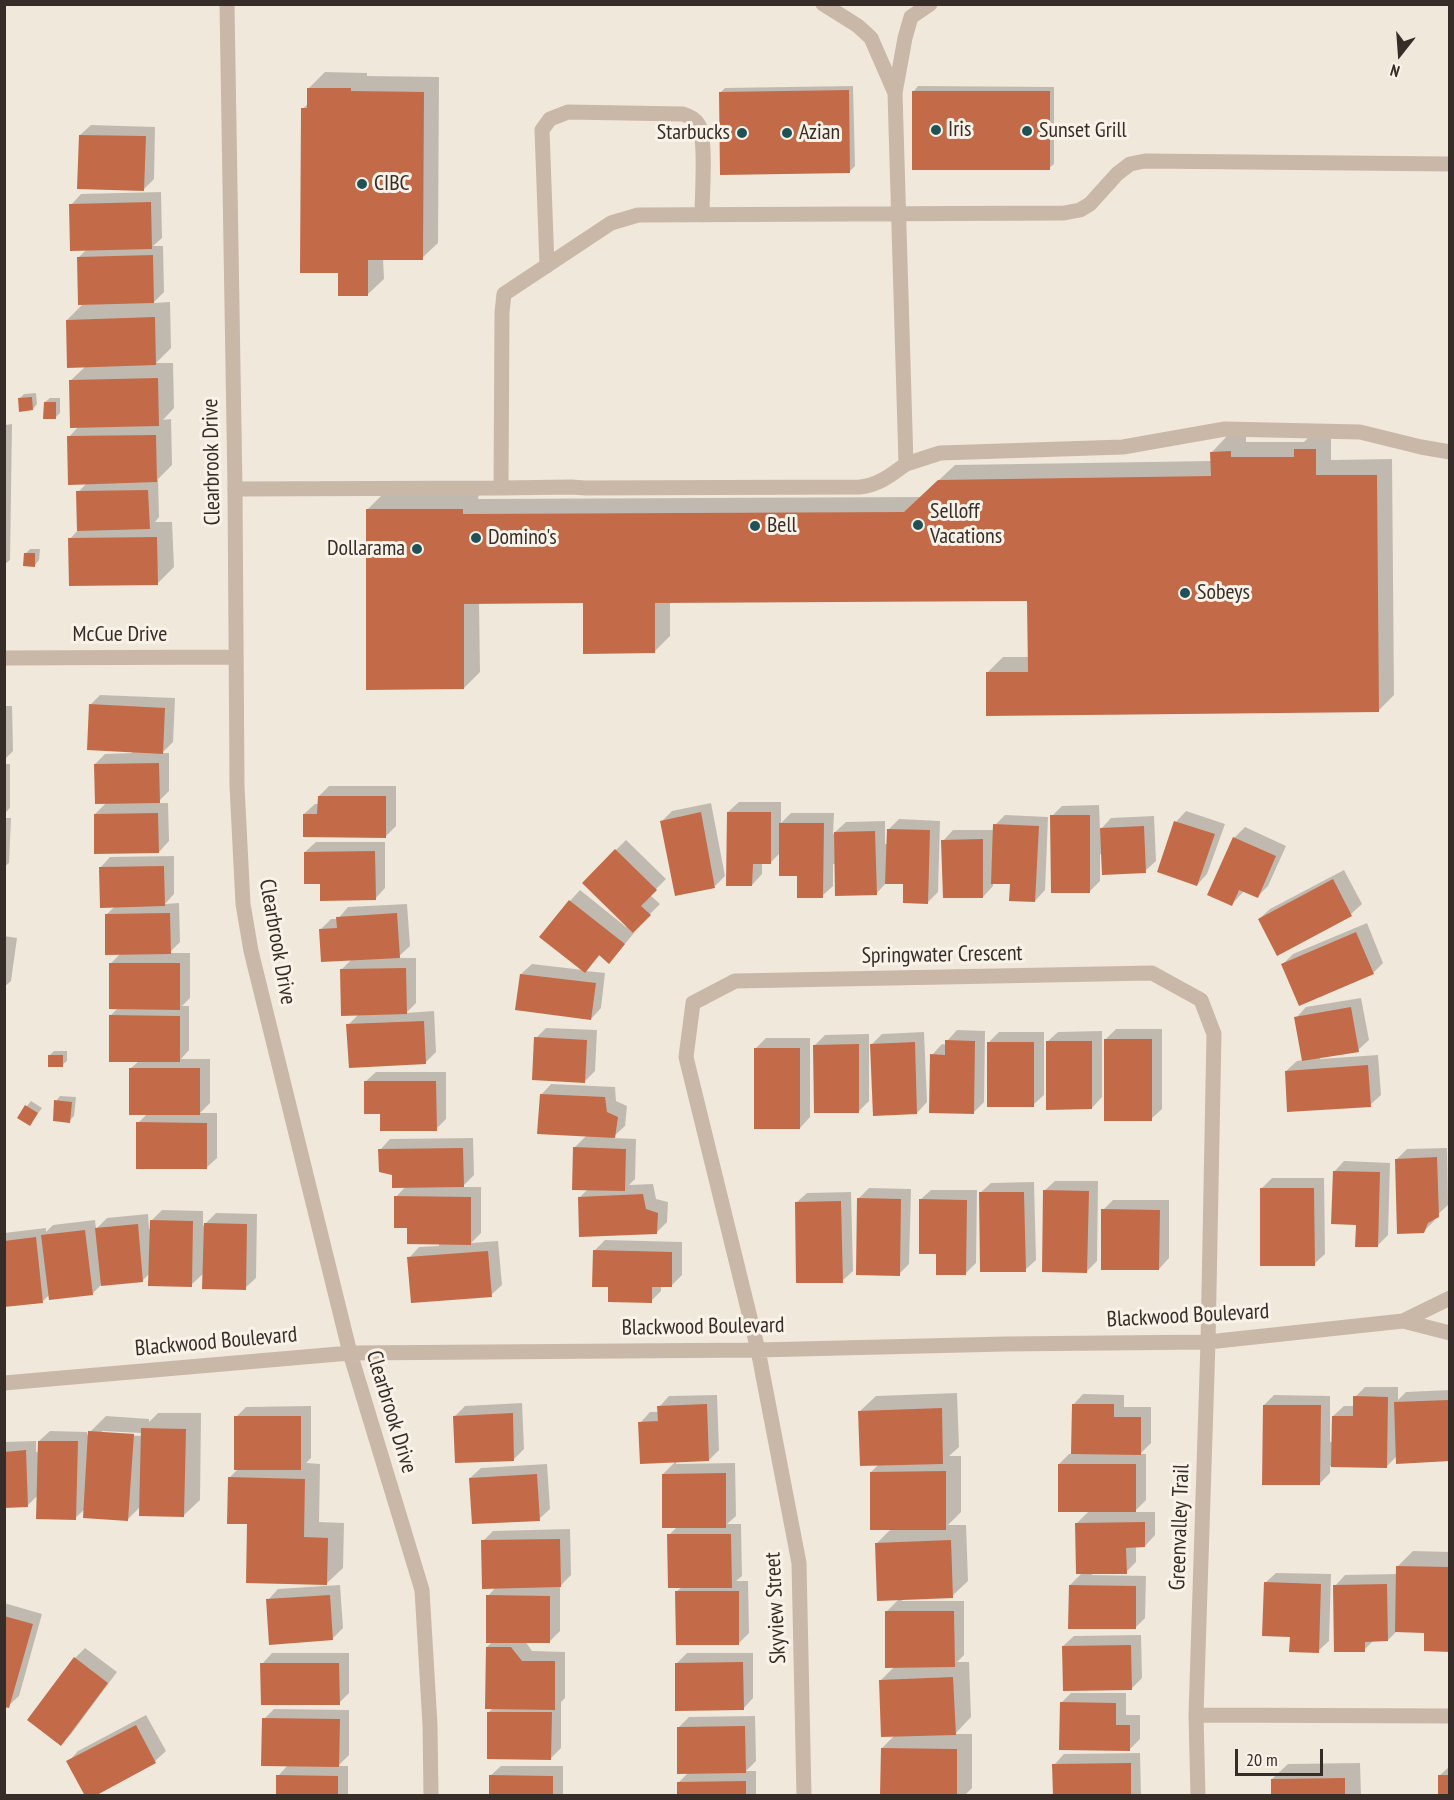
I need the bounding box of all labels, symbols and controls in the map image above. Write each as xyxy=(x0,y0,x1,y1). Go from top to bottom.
north arrow xyxy=(1370,24,1430,84)
text: N xyxy=(1388,60,1402,82)
place label: Iris xyxy=(948,117,971,143)
place label: Sunset Grill xyxy=(1039,118,1127,144)
place label: Starbucks xyxy=(657,120,730,146)
place label: Azian xyxy=(799,120,840,146)
marker: Iris xyxy=(929,123,943,137)
marker: Sunset Grill xyxy=(1020,124,1034,138)
marker: Starbucks xyxy=(735,126,749,140)
marker: Azian xyxy=(780,126,794,140)
place label: CIBC xyxy=(374,171,410,197)
marker: CIBC xyxy=(355,177,369,191)
street label: Clearbrook Drive xyxy=(198,398,226,526)
place label: Selloff Vacations xyxy=(930,499,1002,550)
place label: Bell xyxy=(767,513,797,539)
marker: Selloff Vacations xyxy=(911,518,925,532)
marker: Bell xyxy=(748,519,762,533)
place label: Domino's xyxy=(488,525,557,551)
marker: Domino's xyxy=(469,531,483,545)
place label: Dollarama xyxy=(327,536,405,562)
marker: Dollarama xyxy=(410,542,424,556)
place label: Sobeys xyxy=(1197,580,1250,606)
marker: Sobeys xyxy=(1178,586,1192,600)
street label: McCue Drive xyxy=(73,622,167,648)
street label: Clearbrook Drive xyxy=(253,877,301,1007)
street label: Springwater Crescent xyxy=(861,940,1023,970)
street label: Blackwood Boulevard xyxy=(1106,1299,1270,1333)
street label: Blackwood Boulevard xyxy=(621,1312,785,1342)
street label: Blackwood Boulevard xyxy=(134,1322,298,1362)
street label: Clearbrook Drive xyxy=(360,1347,422,1477)
street label: Greenvalley Trail xyxy=(1165,1463,1195,1591)
street label: Skyview Street xyxy=(760,1551,792,1665)
scale bar xyxy=(1238,1737,1326,1775)
text: 20 m xyxy=(1246,1748,1278,1771)

